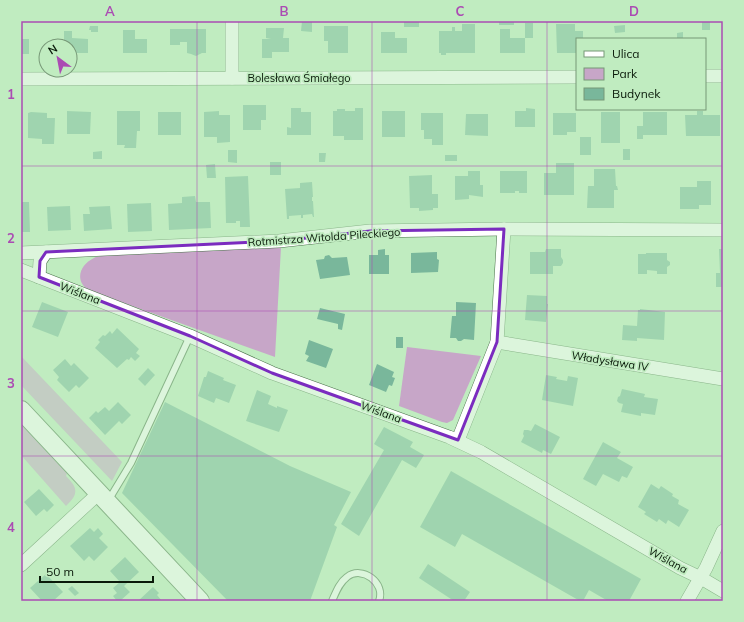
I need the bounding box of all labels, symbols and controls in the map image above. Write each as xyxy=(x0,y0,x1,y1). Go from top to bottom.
text: A xyxy=(105,3,115,19)
text: B xyxy=(280,3,289,19)
text: C xyxy=(456,3,465,19)
text: D xyxy=(629,3,639,19)
north arrow xyxy=(38,38,78,78)
legend xyxy=(576,38,706,110)
text: N xyxy=(45,41,60,58)
text: Ulica xyxy=(612,46,640,61)
text: Park xyxy=(612,66,638,81)
street label: Bolesława Śmiałego xyxy=(247,71,351,85)
text: 1 xyxy=(7,86,15,102)
text: Budynek xyxy=(612,86,661,101)
street label: Rotmistrza Witolda Pileckiego xyxy=(247,225,401,249)
text: 2 xyxy=(7,230,15,246)
street label: Wiślana xyxy=(58,279,102,307)
street label: Władysława IV xyxy=(570,348,650,374)
text: 3 xyxy=(7,375,15,391)
street label: Wiślana xyxy=(359,398,403,426)
text: 4 xyxy=(7,519,15,535)
street label: Wiślana xyxy=(646,544,690,576)
scale bar xyxy=(40,558,153,584)
text: 50 m xyxy=(46,564,74,579)

